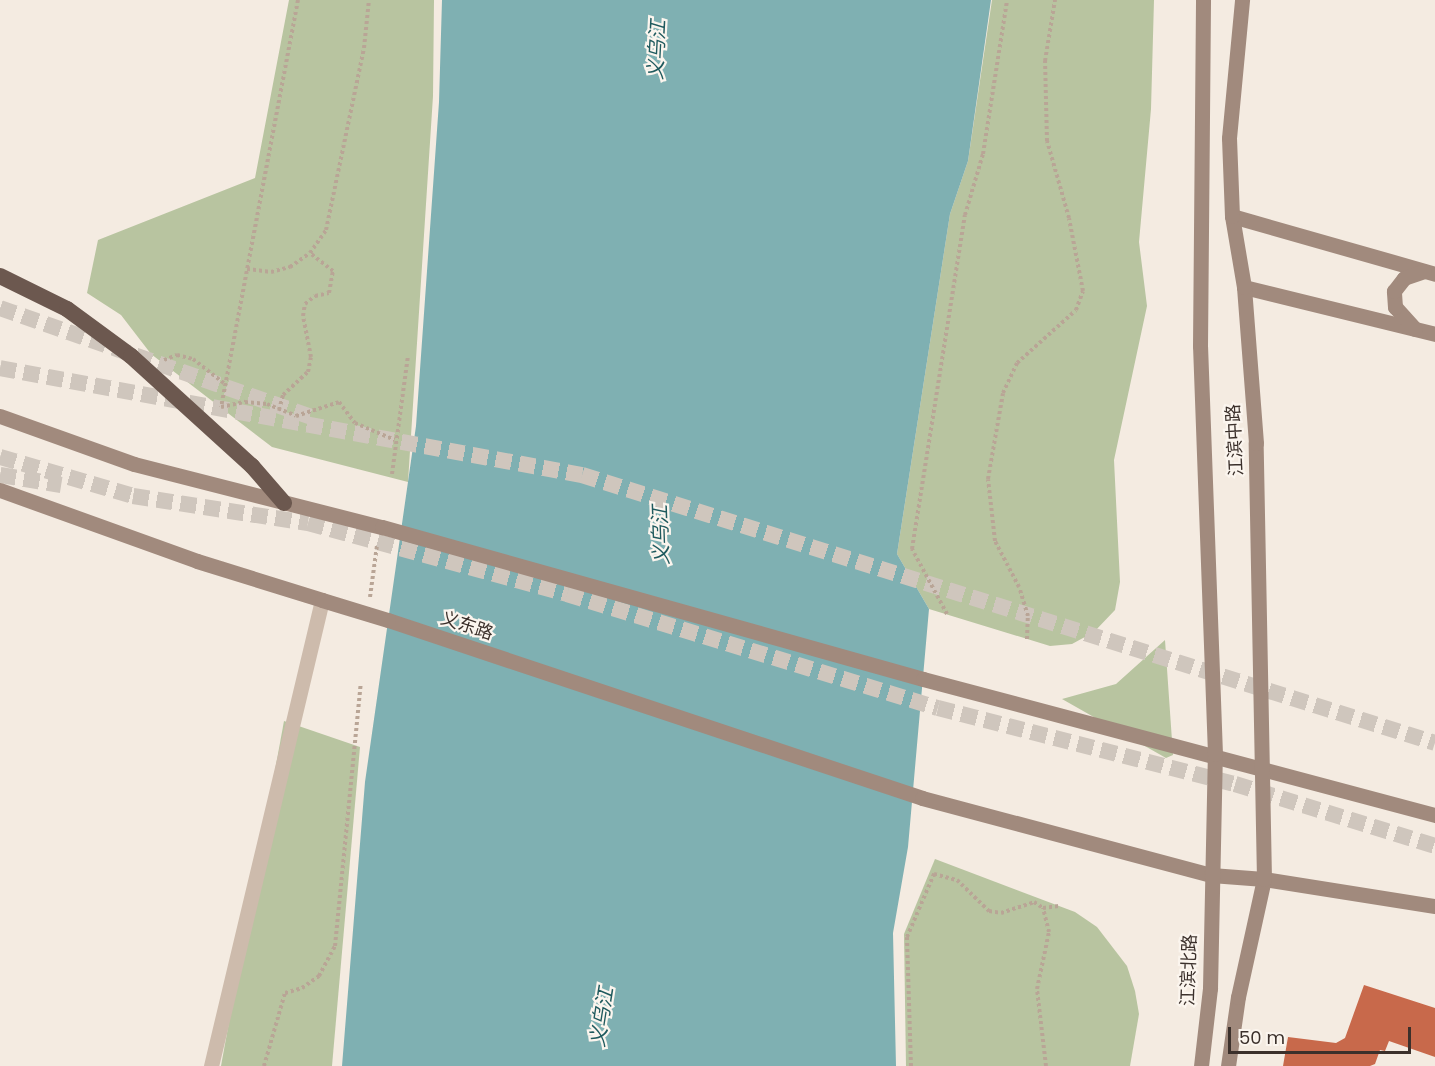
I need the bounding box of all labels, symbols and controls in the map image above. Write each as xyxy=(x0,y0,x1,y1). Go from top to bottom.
water label: 义乌江 xyxy=(643,19,671,81)
street label: 江滨中路 xyxy=(1222,403,1248,477)
water label: 义乌江 xyxy=(648,505,674,565)
street label: 义东路 xyxy=(438,607,496,645)
street label: 江滨北路 xyxy=(1177,934,1201,1006)
water label: 义乌江 xyxy=(585,985,619,1049)
scale bar xyxy=(1231,1015,1414,1053)
text: 50 m xyxy=(1239,1025,1285,1050)

